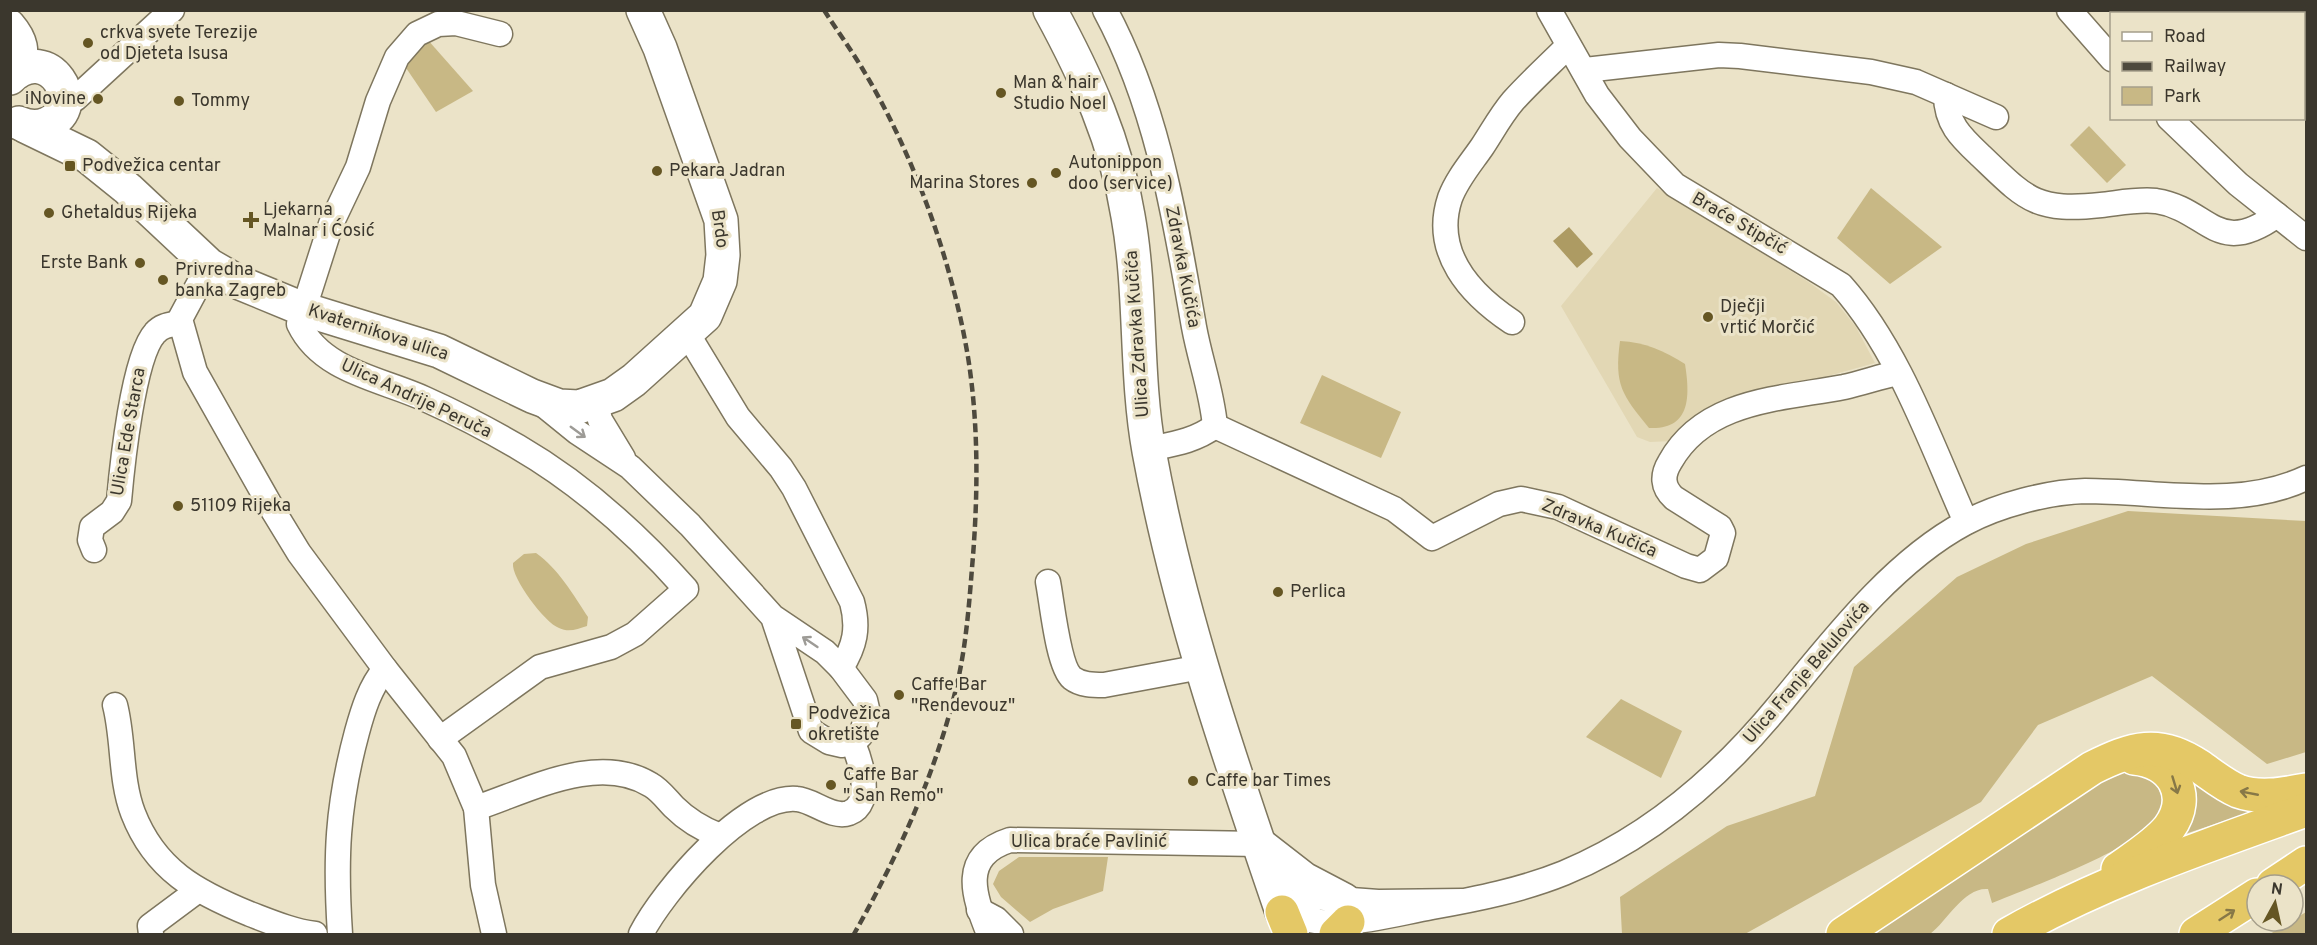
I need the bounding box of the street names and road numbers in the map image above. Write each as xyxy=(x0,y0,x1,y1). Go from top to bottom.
street label: Braće Stipčić xyxy=(1687,188,1791,260)
street label: Zdravka Kučića xyxy=(1159,204,1205,330)
street label: Brdo xyxy=(705,208,733,250)
street label: Ulica Zdravka Kučića xyxy=(1121,250,1155,418)
street label: Kvaternikova ulica xyxy=(305,299,451,367)
street label: Ulica Andrije Peruča xyxy=(337,354,495,444)
street label: Ulica Ede Starca xyxy=(106,366,152,498)
street label: Zdravka Kučića xyxy=(1538,494,1660,564)
street label: Ulica Franje Belulovića xyxy=(1739,597,1875,749)
street label: Ulica braće Pavlinić xyxy=(1011,831,1167,854)

